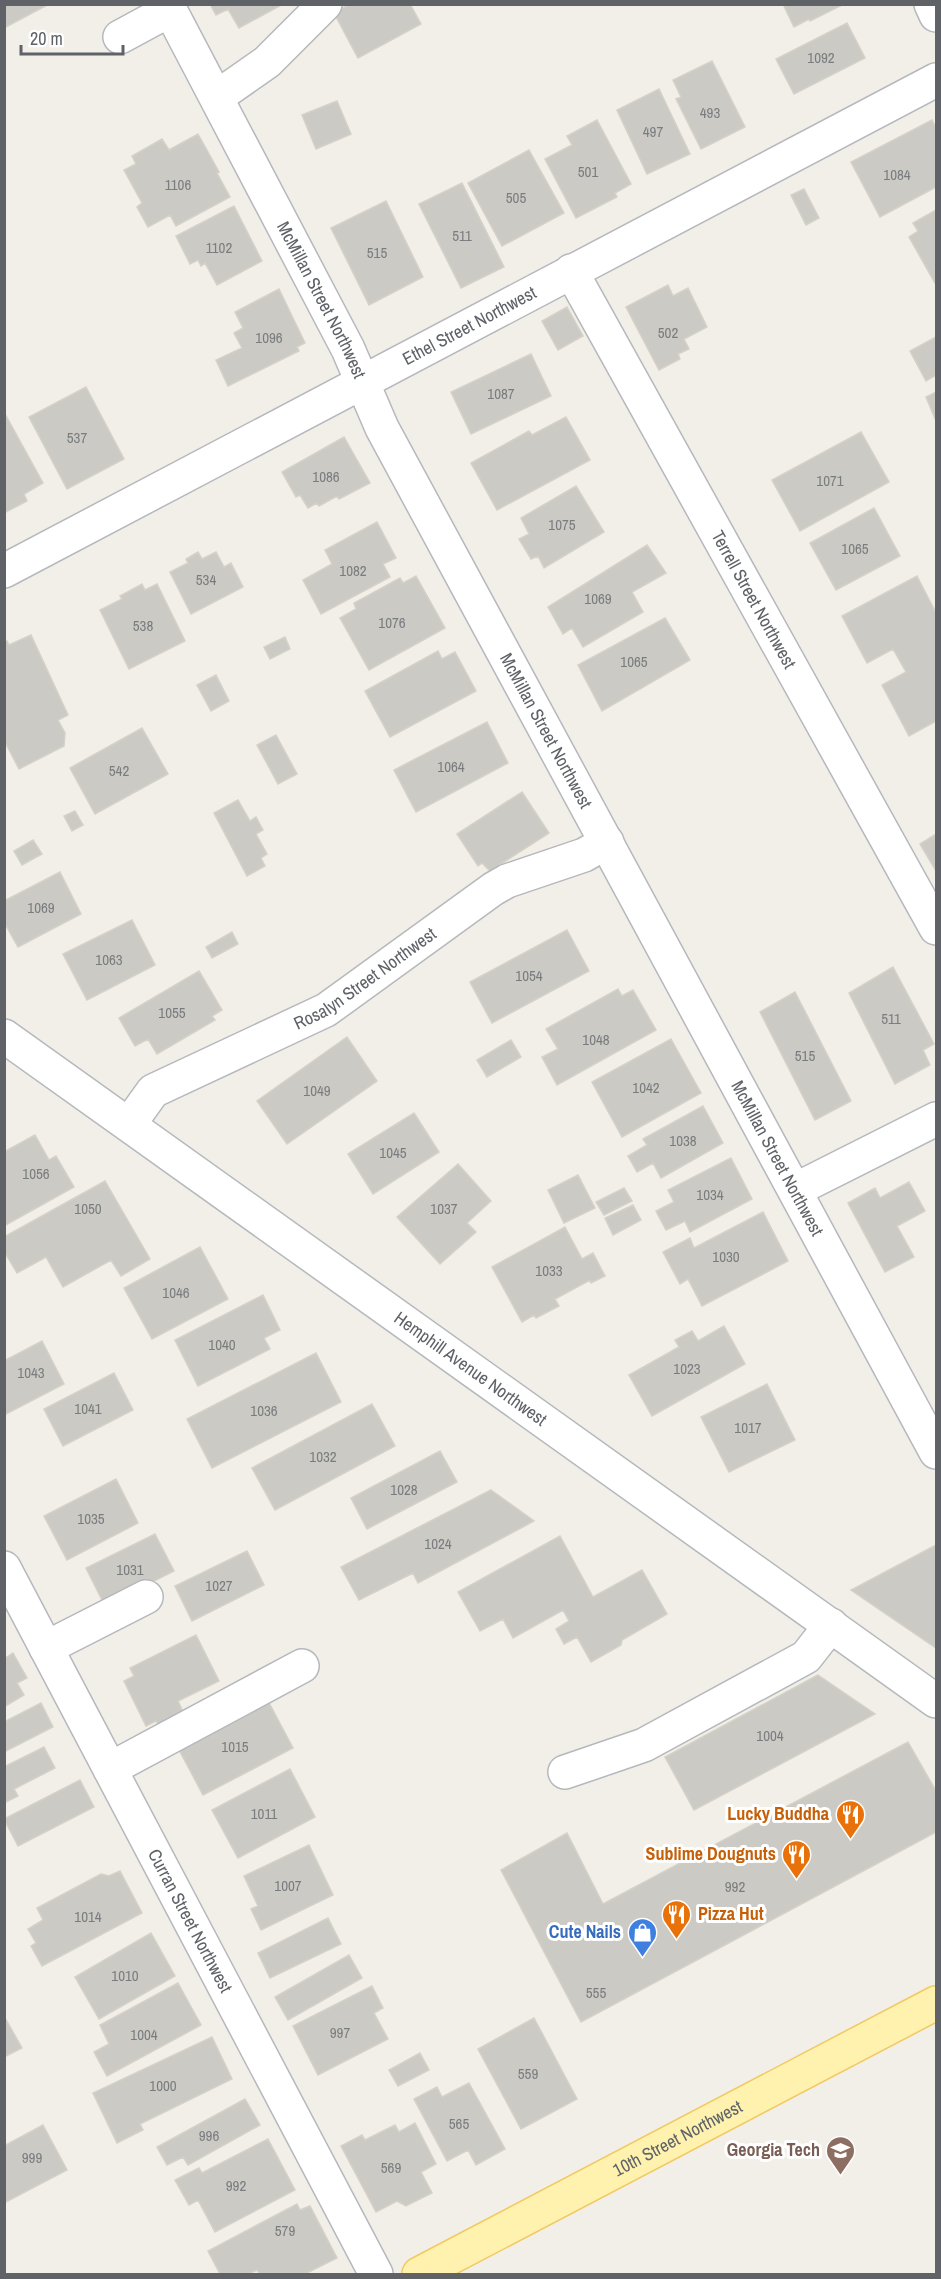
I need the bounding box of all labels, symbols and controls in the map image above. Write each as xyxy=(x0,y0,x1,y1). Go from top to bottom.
scale bar xyxy=(21,18,123,56)
text: 20 m xyxy=(30,26,63,51)
house number: 1092 xyxy=(807,47,835,68)
house number: 493 xyxy=(700,102,720,123)
house number: 497 xyxy=(643,121,663,142)
house number: 501 xyxy=(578,161,598,182)
house number: 1084 xyxy=(883,164,911,185)
house number: 1106 xyxy=(165,174,191,195)
house number: 505 xyxy=(506,187,526,208)
street label: McMillan Street Northwest xyxy=(271,217,372,382)
house number: 511 xyxy=(452,225,472,246)
house number: 1102 xyxy=(206,237,232,258)
house number: 515 xyxy=(367,242,387,263)
street label: Ethel Street Northwest xyxy=(398,280,540,371)
house number: 502 xyxy=(658,322,678,343)
house number: 1096 xyxy=(255,327,283,348)
house number: 1087 xyxy=(487,383,515,404)
house number: 537 xyxy=(67,427,87,448)
house number: 1086 xyxy=(312,466,340,487)
house number: 1071 xyxy=(816,470,844,491)
house number: 1075 xyxy=(548,514,576,535)
street label: Terrell Street Northwest xyxy=(706,526,802,673)
house number: 1065 xyxy=(841,538,869,559)
house number: 1082 xyxy=(339,560,367,581)
house number: 534 xyxy=(196,569,216,590)
house number: 1069 xyxy=(584,588,612,609)
house number: 1076 xyxy=(378,612,406,633)
house number: 538 xyxy=(133,615,153,636)
street label: McMillan Street Northwest xyxy=(494,649,599,813)
house number: 1065 xyxy=(620,651,648,672)
house number: 1064 xyxy=(437,756,465,777)
house number: 542 xyxy=(109,760,129,781)
house number: 1069 xyxy=(27,897,55,918)
street label: Rosalyn Street Northwest xyxy=(290,921,441,1035)
house number: 1063 xyxy=(95,949,123,970)
house number: 1054 xyxy=(515,965,543,986)
house number: 1055 xyxy=(158,1002,186,1023)
house number: 511 xyxy=(881,1008,901,1029)
house number: 1048 xyxy=(582,1029,610,1050)
house number: 515 xyxy=(795,1045,815,1066)
street label: McMillan Street Northwest xyxy=(725,1076,830,1240)
house number: 1042 xyxy=(632,1077,660,1098)
house number: 1049 xyxy=(303,1080,331,1101)
house number: 1038 xyxy=(669,1130,697,1151)
house number: 1045 xyxy=(379,1142,407,1163)
house number: 1056 xyxy=(22,1163,50,1184)
house number: 1034 xyxy=(696,1184,724,1205)
house number: 1050 xyxy=(74,1198,102,1219)
house number: 1037 xyxy=(430,1198,458,1219)
house number: 1030 xyxy=(712,1246,740,1267)
house number: 1033 xyxy=(535,1260,563,1281)
house number: 1046 xyxy=(162,1282,190,1303)
street label: Hemphill Avenue Northwest xyxy=(389,1305,552,1431)
house number: 1040 xyxy=(208,1334,236,1355)
house number: 1023 xyxy=(673,1358,701,1379)
house number: 1043 xyxy=(17,1362,45,1383)
house number: 1041 xyxy=(74,1398,102,1419)
house number: 1036 xyxy=(250,1400,278,1421)
house number: 1017 xyxy=(734,1417,762,1438)
house number: 1032 xyxy=(309,1446,337,1467)
house number: 1028 xyxy=(390,1479,418,1500)
house number: 1035 xyxy=(77,1508,105,1529)
house number: 1024 xyxy=(424,1533,452,1554)
house number: 1031 xyxy=(116,1559,144,1580)
house number: 1027 xyxy=(205,1575,233,1596)
house number: 1004 xyxy=(756,1725,784,1746)
house number: 1015 xyxy=(221,1736,249,1757)
restaurant icon: Lucky Buddha xyxy=(834,1798,866,1840)
place label: Lucky Buddha xyxy=(727,1801,830,1826)
house number: 1011 xyxy=(251,1803,277,1824)
restaurant icon: Sublime Dougnuts xyxy=(781,1838,813,1880)
place label: Sublime Dougnuts xyxy=(646,1841,776,1866)
street label: Curran Street Northwest xyxy=(142,1844,239,1997)
house number: 1007 xyxy=(274,1875,302,1896)
house number: 992 xyxy=(725,1876,745,1897)
restaurant icon: Pizza Hut xyxy=(661,1898,693,1940)
place label: Pizza Hut xyxy=(698,1901,764,1926)
house number: 1014 xyxy=(74,1906,102,1927)
shop icon: Cute Nails xyxy=(626,1916,658,1958)
place label: Cute Nails xyxy=(549,1919,621,1944)
house number: 1010 xyxy=(111,1965,139,1986)
house number: 555 xyxy=(586,1982,606,2003)
house number: 997 xyxy=(330,2022,350,2043)
house number: 1004 xyxy=(130,2024,158,2045)
house number: 559 xyxy=(518,2063,538,2084)
house number: 1000 xyxy=(149,2075,177,2096)
street label: 10th Street Northwest xyxy=(608,2094,746,2182)
house number: 565 xyxy=(449,2113,469,2134)
house number: 996 xyxy=(199,2125,219,2146)
school or university icon: Georgia Tech xyxy=(825,2134,857,2176)
place label: Georgia Tech xyxy=(727,2137,820,2162)
house number: 999 xyxy=(22,2147,42,2168)
house number: 569 xyxy=(381,2157,401,2178)
house number: 992 xyxy=(226,2175,246,2196)
house number: 579 xyxy=(275,2220,295,2241)

